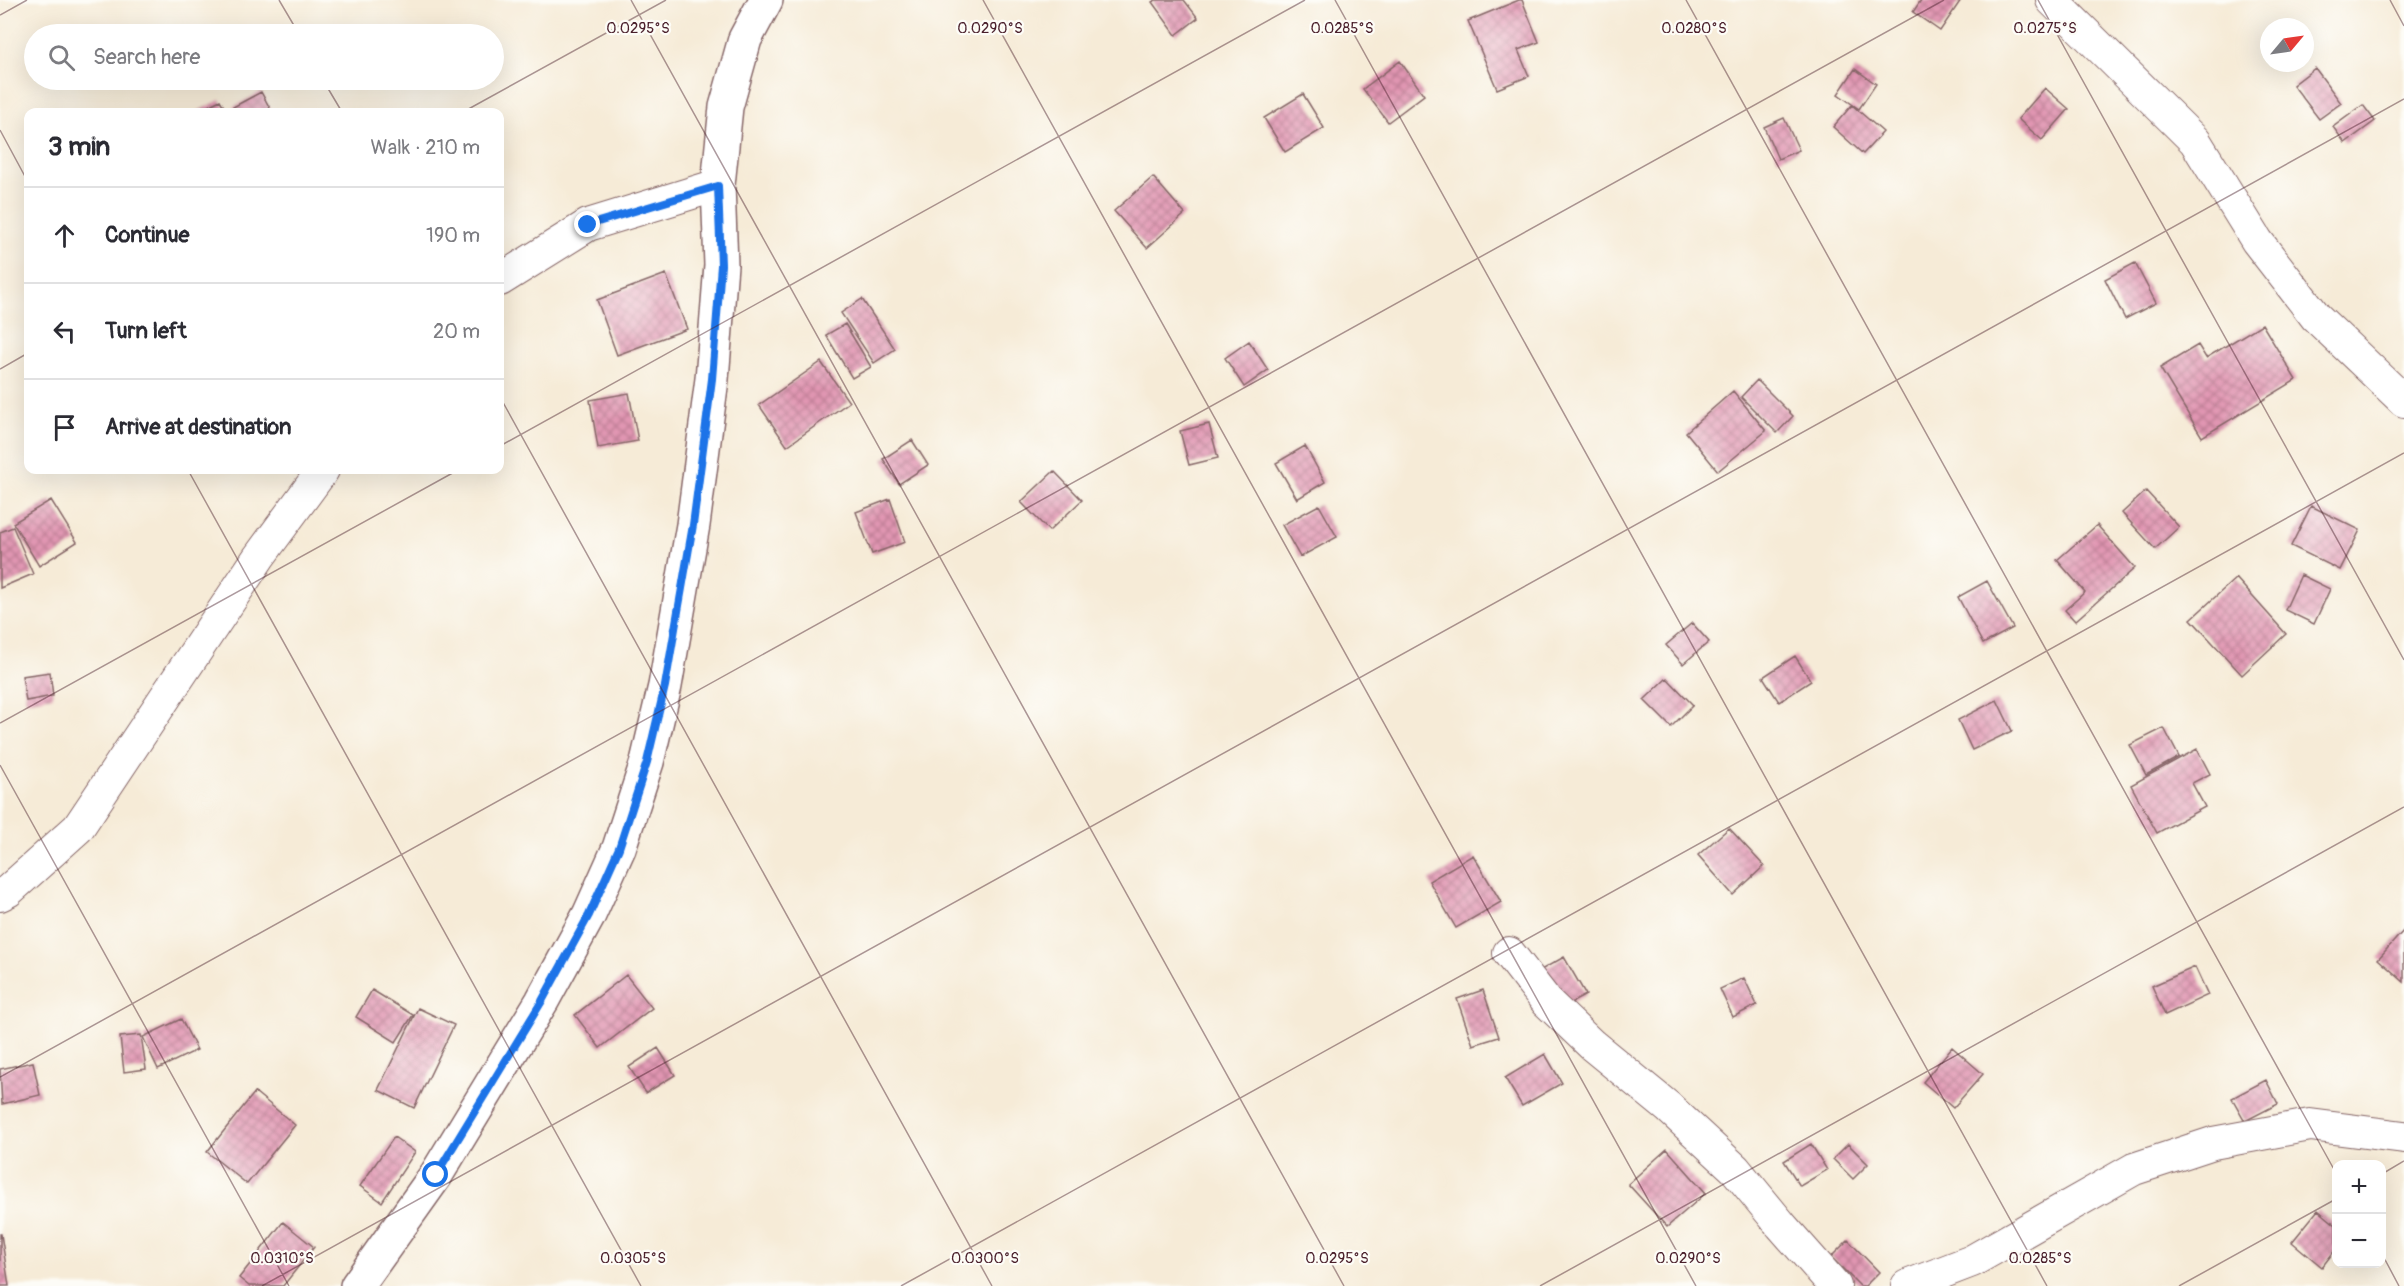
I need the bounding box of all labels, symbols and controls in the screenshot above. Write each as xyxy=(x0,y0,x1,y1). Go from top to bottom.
north arrow xyxy=(2260,18,2314,72)
text: 0.0295°S xyxy=(606,19,670,38)
text: 0.0290°S xyxy=(957,19,1023,38)
text: 0.0285°S xyxy=(1310,19,1374,38)
text: 0.0280°S xyxy=(1661,19,1727,38)
text: 0.0275°S xyxy=(2013,19,2077,38)
search box xyxy=(24,24,504,90)
icon: search xyxy=(45,41,78,74)
text: Search here xyxy=(93,43,200,71)
text: 3 min xyxy=(48,131,110,163)
text: Walk · 210 m xyxy=(371,135,480,160)
route end xyxy=(574,211,600,237)
icon: ahead xyxy=(48,219,81,252)
text: Continue xyxy=(105,221,189,249)
text: 190 m xyxy=(426,223,480,248)
icon: left xyxy=(48,315,81,348)
text: Turn left xyxy=(105,317,187,345)
text: 20 m xyxy=(433,319,480,344)
icon: arrive xyxy=(48,411,81,444)
text: Arrive at destination xyxy=(105,413,291,441)
map controls xyxy=(2332,1160,2386,1268)
button: + xyxy=(2332,1160,2386,1214)
route start xyxy=(422,1161,448,1187)
button: − xyxy=(2332,1214,2386,1268)
text: 0.0310°S xyxy=(250,1249,314,1268)
text: 0.0305°S xyxy=(600,1249,666,1268)
text: 0.0300°S xyxy=(951,1249,1019,1268)
text: 0.0295°S xyxy=(1305,1249,1369,1268)
text: 0.0290°S xyxy=(1655,1249,1721,1268)
text: 0.0285°S xyxy=(2008,1249,2072,1268)

